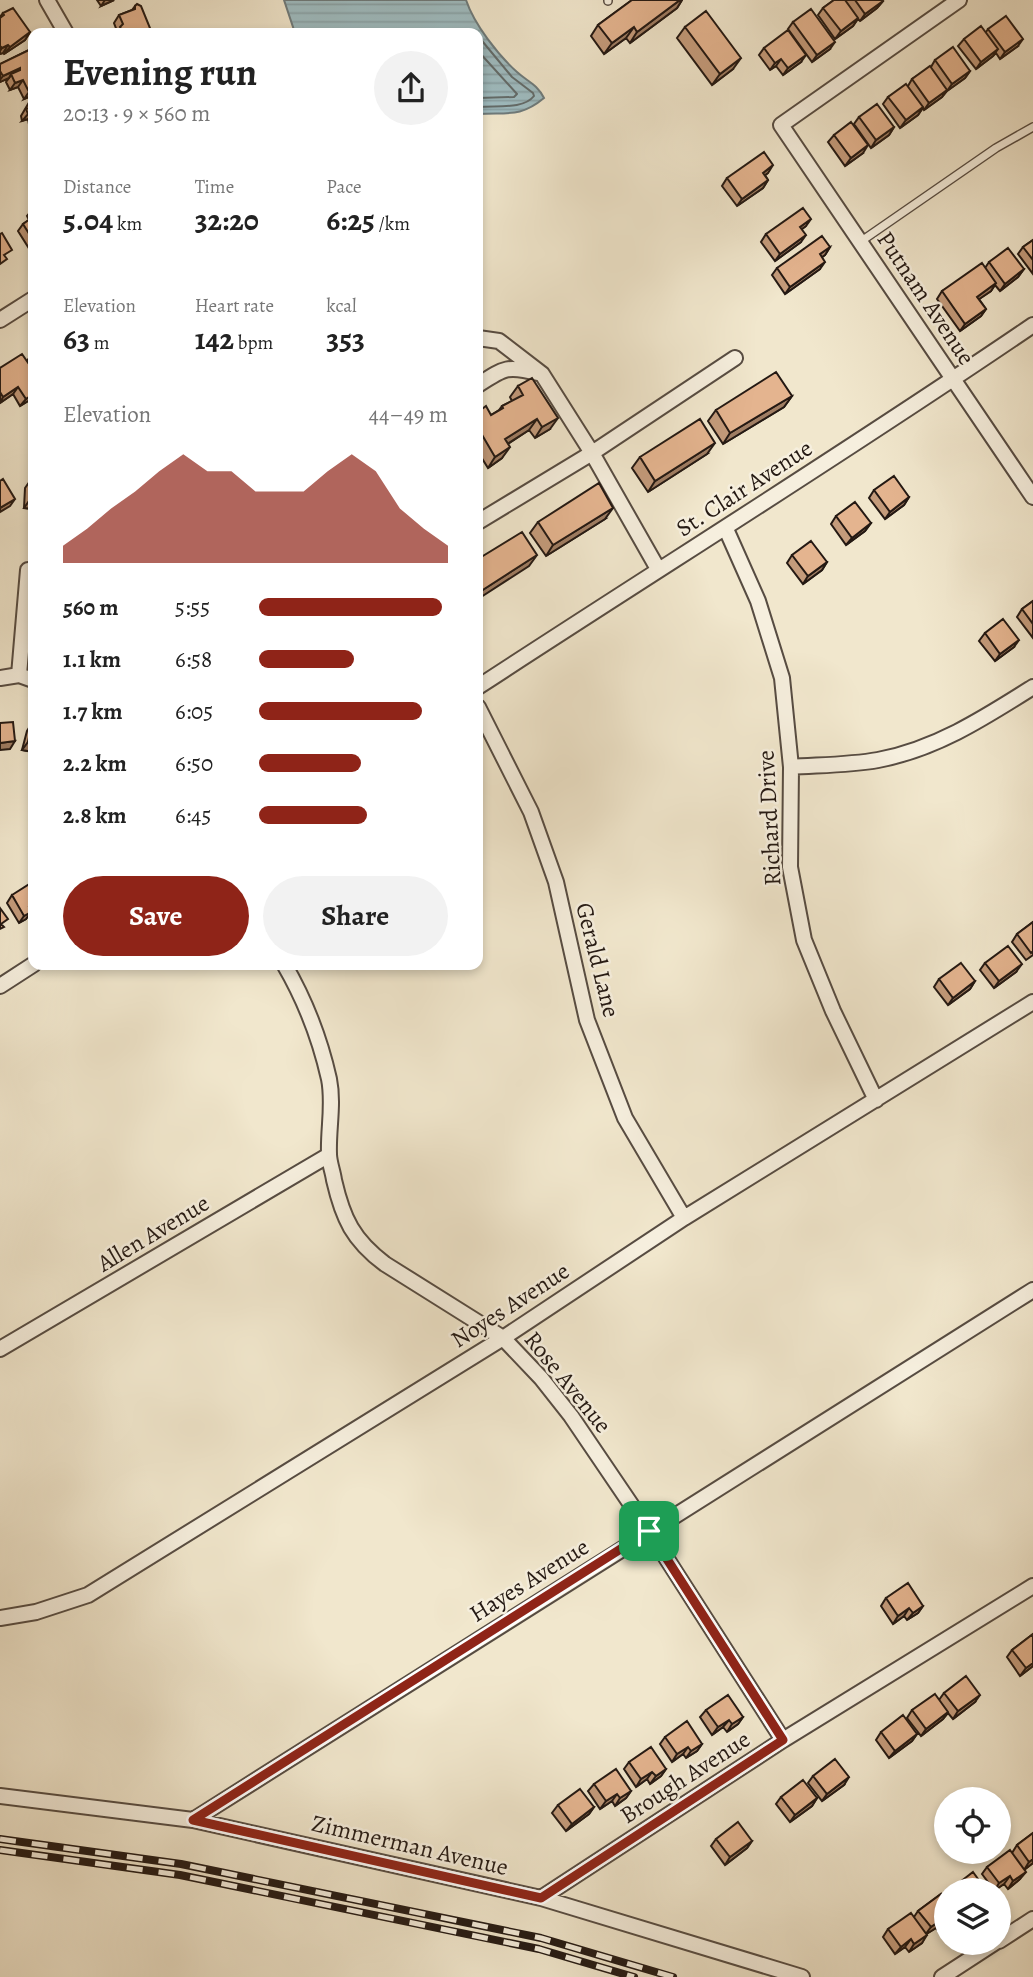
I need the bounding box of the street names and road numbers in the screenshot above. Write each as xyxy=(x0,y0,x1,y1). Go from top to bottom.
street label: Putnam Avenue xyxy=(869,225,983,371)
street label: St. Clair Avenue xyxy=(670,432,818,544)
street label: Richard Drive xyxy=(749,749,789,887)
street label: Gerald Lane xyxy=(568,899,628,1021)
street label: Allen Avenue xyxy=(90,1187,215,1280)
street label: Noyes Avenue xyxy=(445,1255,575,1355)
street label: Rose Avenue xyxy=(517,1324,619,1440)
street label: Hayes Avenue xyxy=(463,1531,595,1629)
street label: Brough Avenue xyxy=(614,1723,756,1831)
street label: Zimmerman Avenue xyxy=(309,1807,511,1883)

